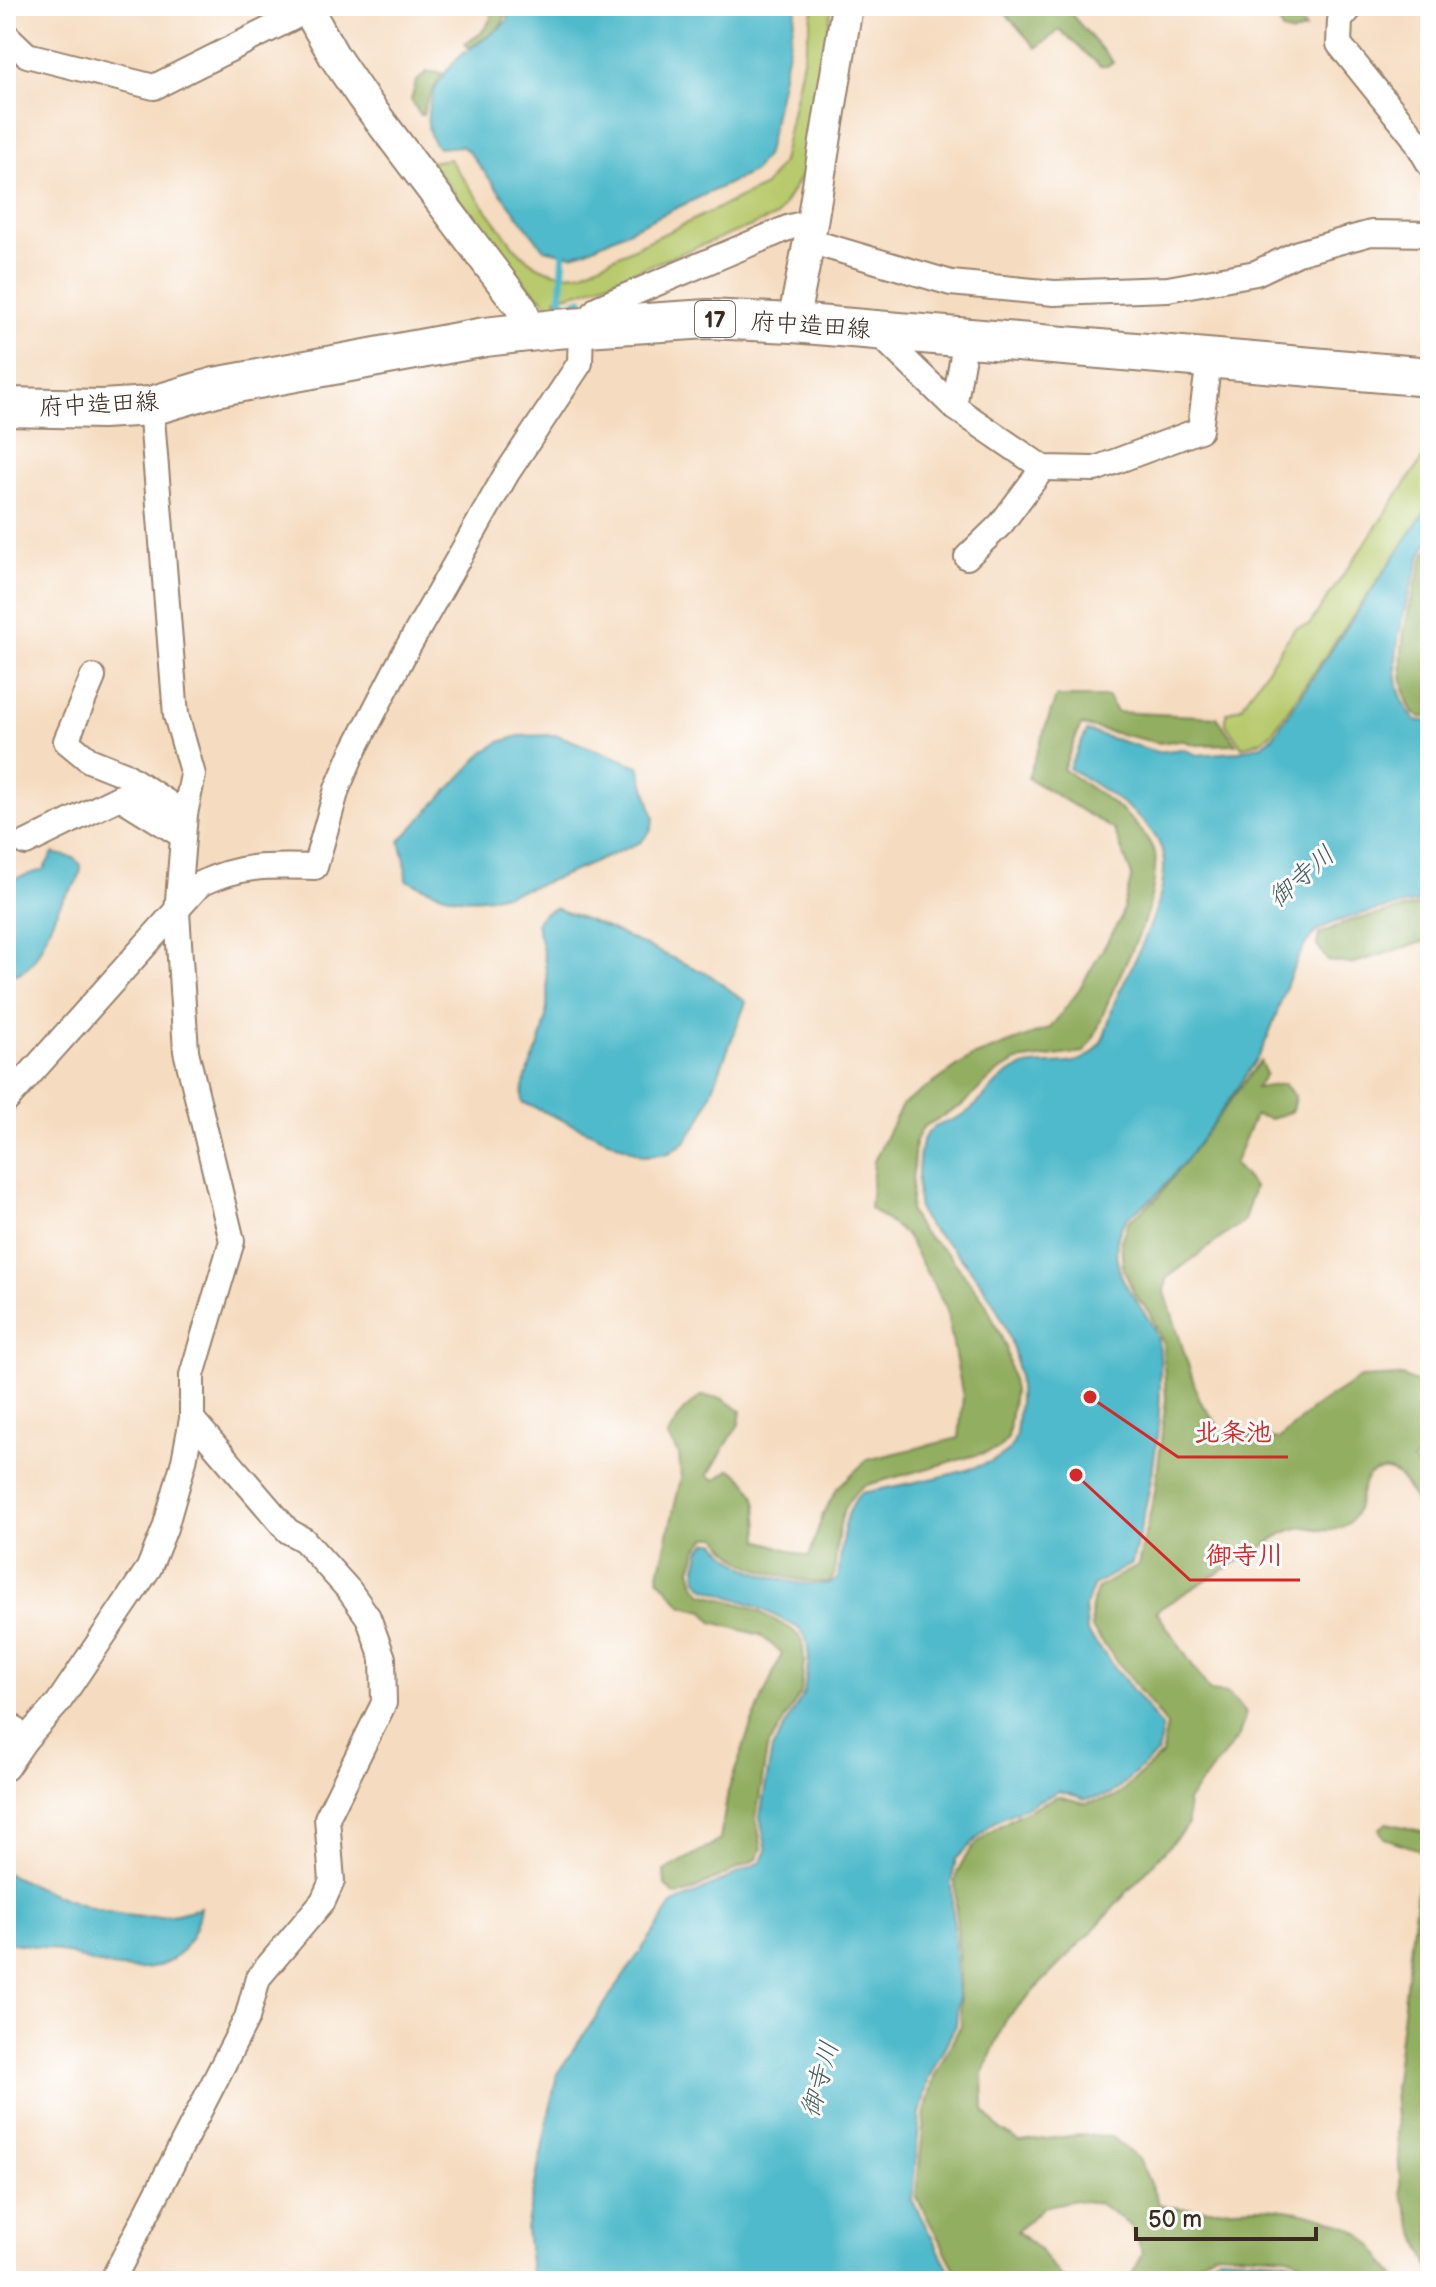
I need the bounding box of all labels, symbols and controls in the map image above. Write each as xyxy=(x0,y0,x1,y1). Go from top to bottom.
road number: 17 xyxy=(695,301,735,337)
street label: 府中造田線 xyxy=(750,307,872,344)
street label: 府中造田線 xyxy=(38,387,160,422)
water label: 御寺川 xyxy=(1262,840,1342,914)
callout: 北条池 xyxy=(1178,1407,1288,1457)
text: 北条池 xyxy=(1194,1418,1272,1449)
callout: 御寺川 xyxy=(1190,1530,1300,1580)
text: 御寺川 xyxy=(1206,1541,1284,1572)
water label: 御寺川 xyxy=(795,2038,846,2121)
scale bar xyxy=(1136,2191,1316,2241)
text: 50 m xyxy=(1148,2205,1202,2234)

